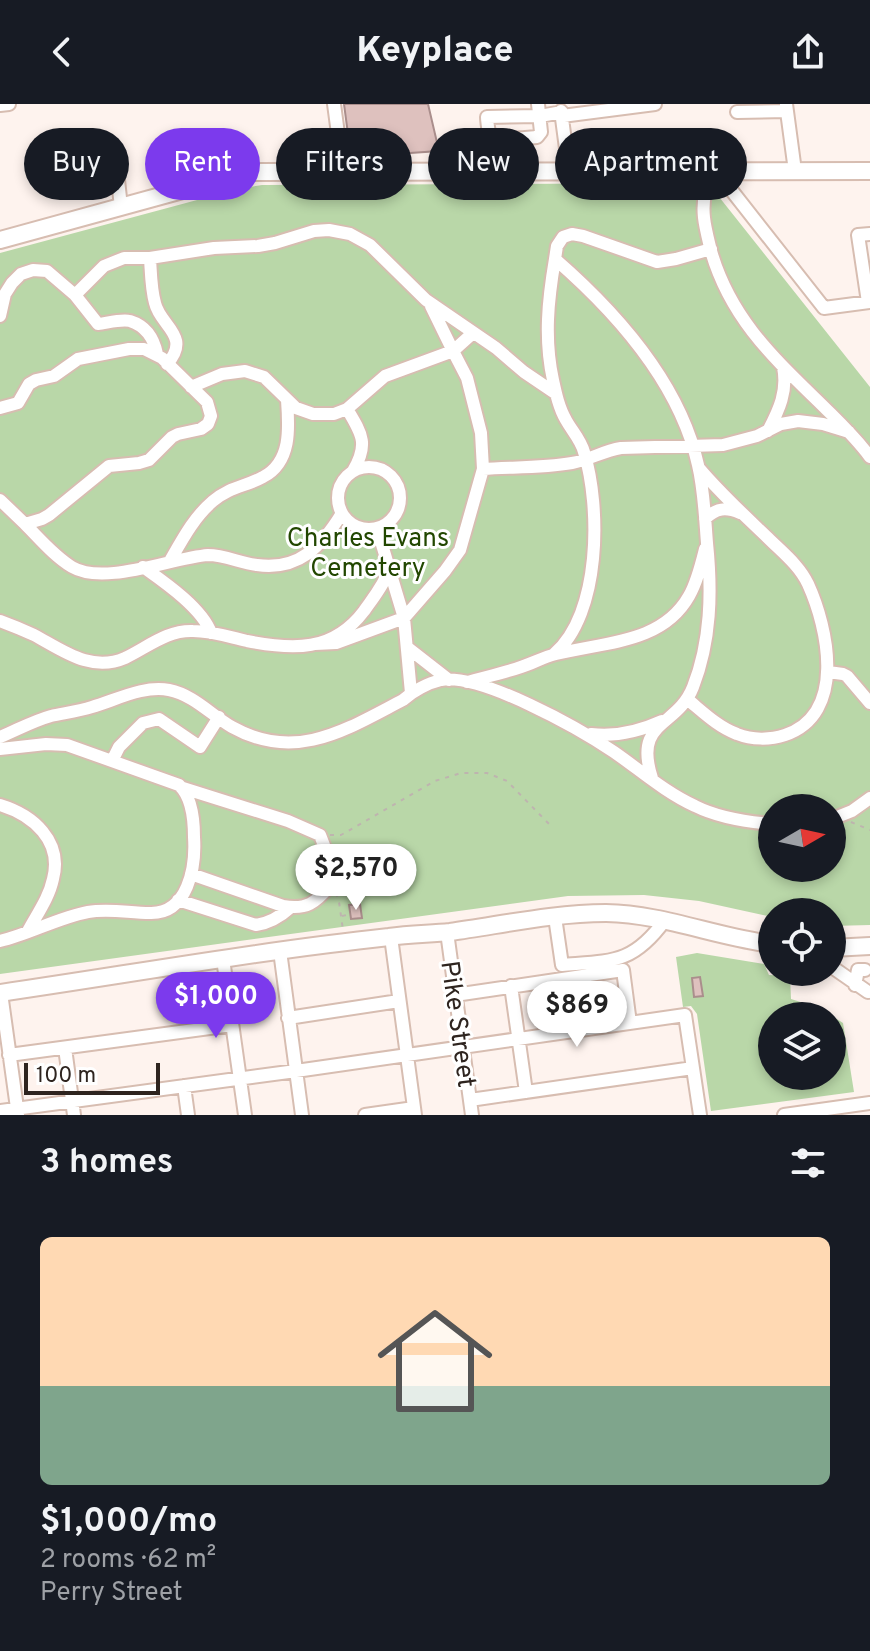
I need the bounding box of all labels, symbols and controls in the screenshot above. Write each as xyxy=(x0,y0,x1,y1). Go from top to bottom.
text: Keyplace xyxy=(356,29,514,75)
icon: back xyxy=(40,30,84,74)
icon: share xyxy=(786,30,830,74)
chip: Buy xyxy=(24,128,129,200)
chip: Rent xyxy=(145,128,260,200)
chip: Filters xyxy=(276,128,412,200)
chip: New xyxy=(428,128,539,200)
chip: Apartment xyxy=(555,128,747,200)
park label: Charles Evans Cemetery xyxy=(287,523,449,586)
north arrow xyxy=(758,794,846,882)
map controls xyxy=(758,794,846,1090)
pin: $2,570 xyxy=(291,844,421,912)
text: $2,570 xyxy=(313,853,399,886)
button: locate xyxy=(758,898,846,986)
street label: Pike Street xyxy=(431,959,482,1090)
pin: $1,000 xyxy=(151,972,281,1040)
text: $1,000 xyxy=(174,981,258,1014)
pin: $869 xyxy=(530,981,624,1049)
text: $869 xyxy=(545,990,609,1023)
button: layers xyxy=(758,1002,846,1090)
scale bar xyxy=(24,1059,160,1095)
text: 100 m xyxy=(36,1063,96,1090)
icon: filters xyxy=(786,1141,830,1185)
text: 3 homes xyxy=(40,1142,173,1185)
icon: home xyxy=(363,1289,507,1433)
text: $1,000/mo xyxy=(40,1501,217,1544)
text: 2 rooms · 62 m² xyxy=(40,1544,216,1577)
text: Perry Street xyxy=(40,1577,182,1610)

